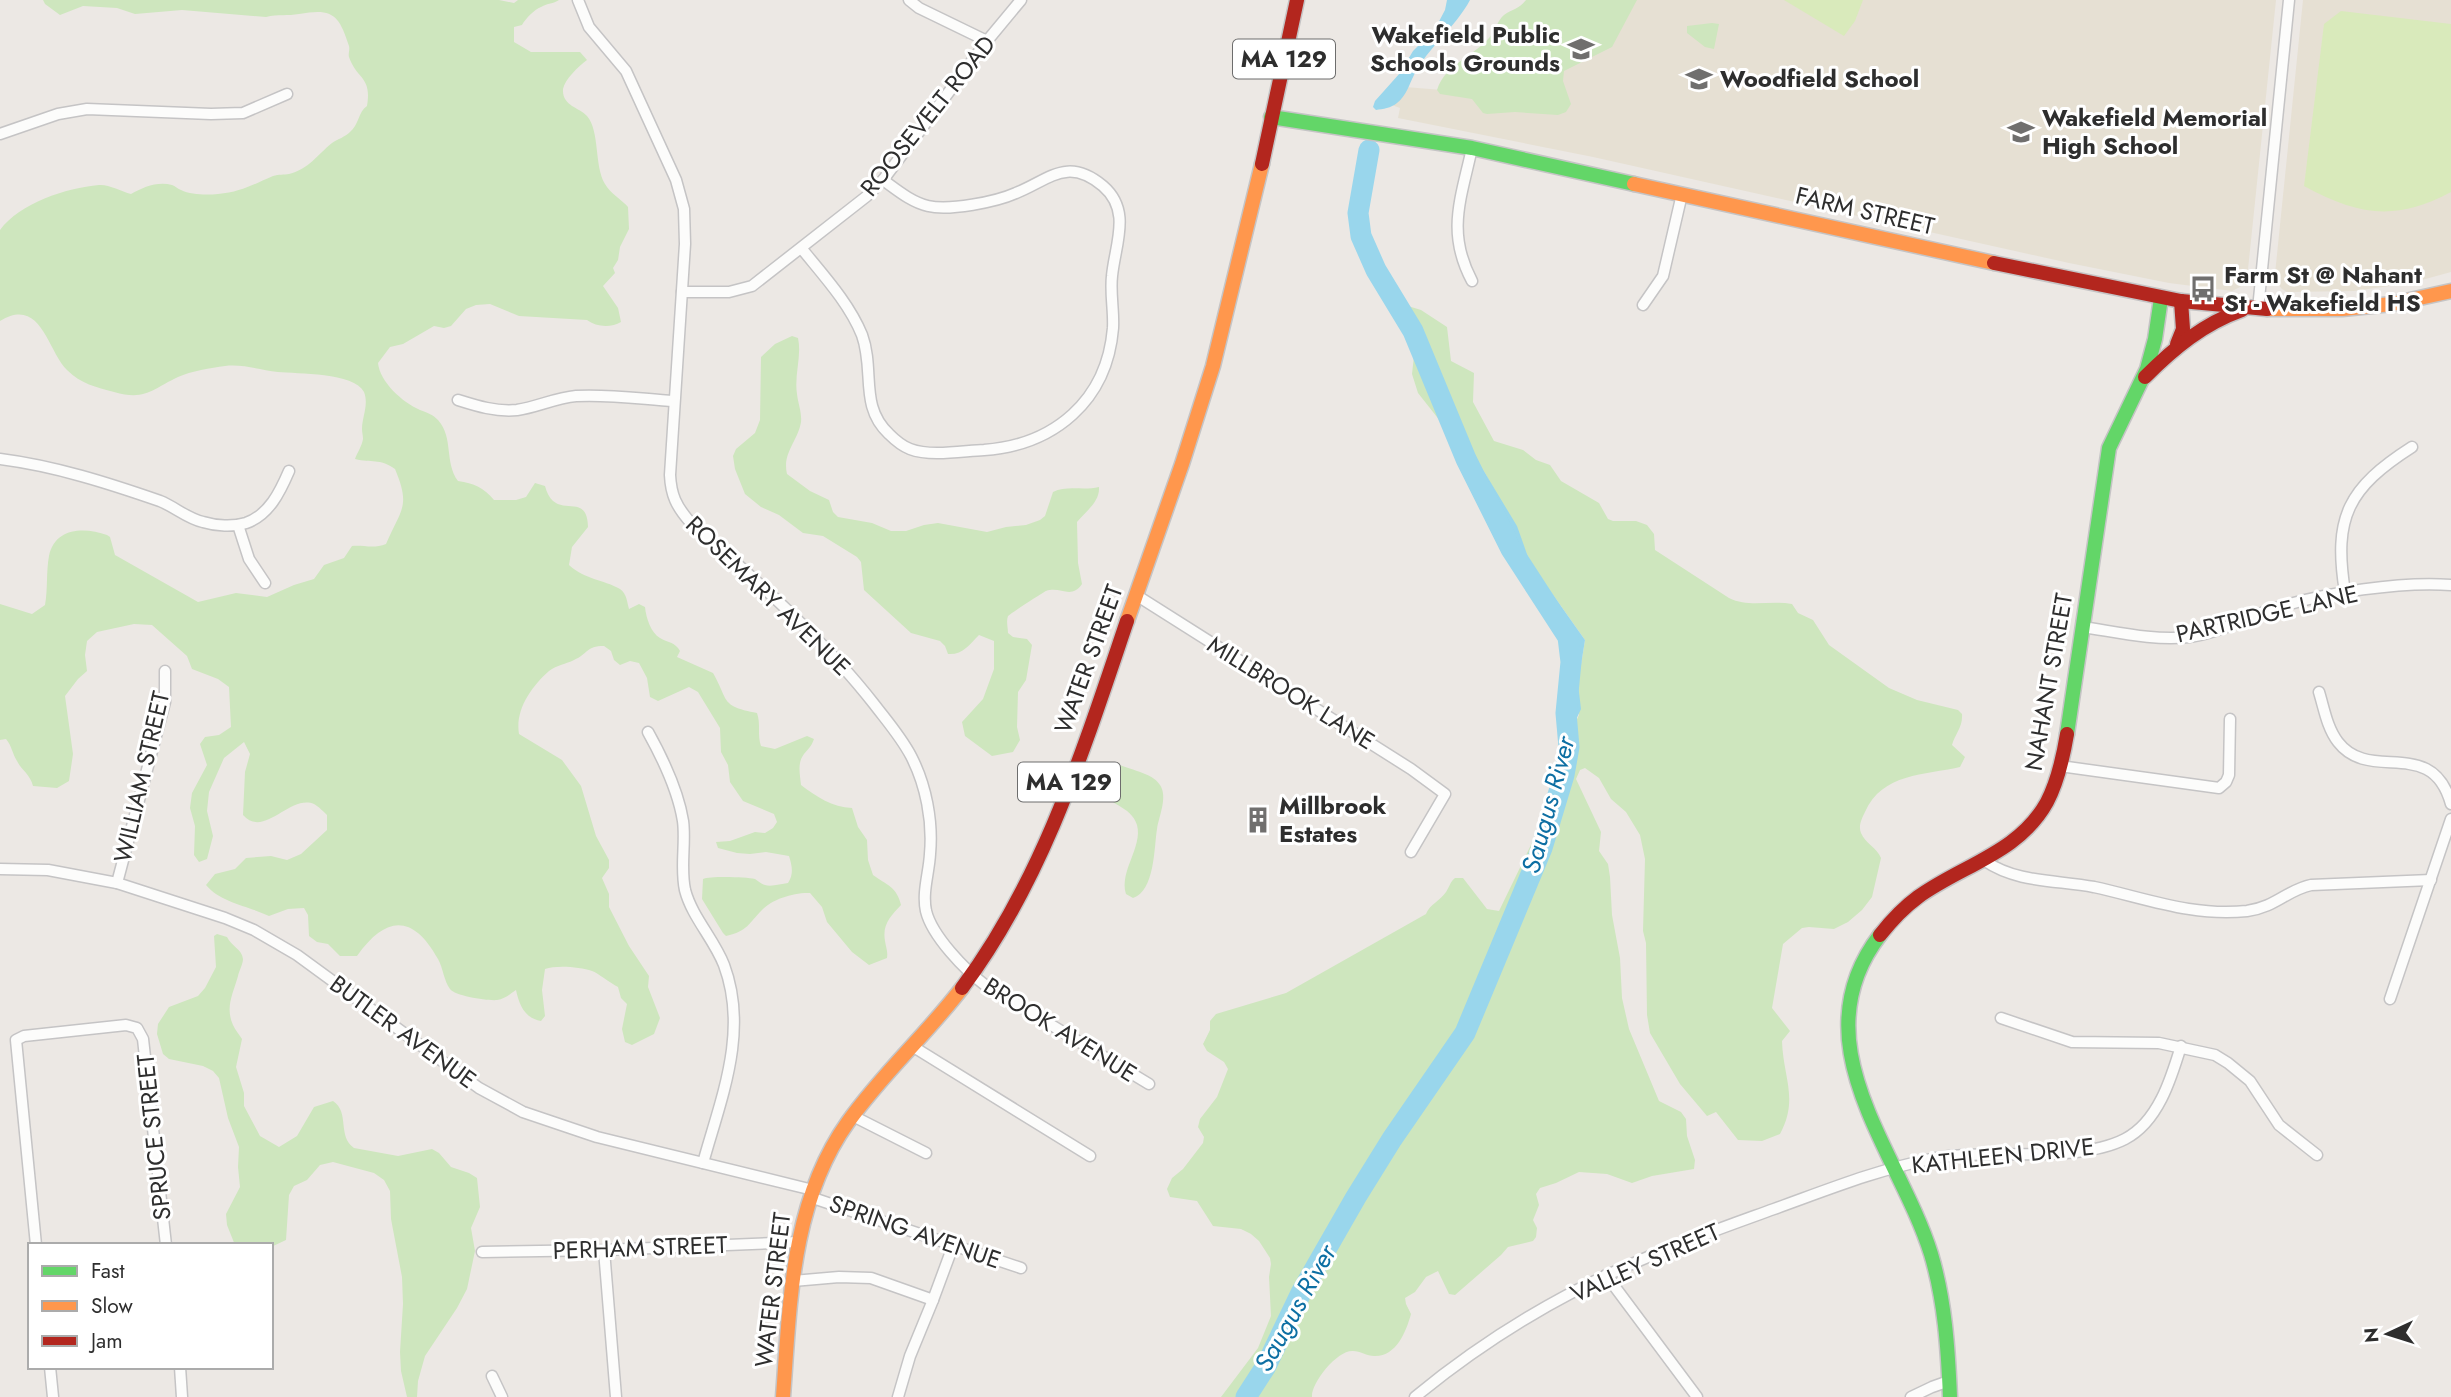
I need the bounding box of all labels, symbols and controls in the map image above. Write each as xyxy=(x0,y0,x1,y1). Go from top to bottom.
place label: Wakefield Public Schools Grounds xyxy=(1370,17,1560,80)
street label: ROOSEVELT ROAD xyxy=(852,28,1004,204)
school or university icon: Wakefield Public Schools Grounds xyxy=(1566,34,1596,64)
road number: MA 129 xyxy=(1233,40,1335,78)
place label: Woodfield School xyxy=(1720,61,1919,96)
school or university icon: Woodfield School xyxy=(1684,64,1714,94)
place label: Wakefield Memorial High School xyxy=(2042,100,2267,163)
school or university icon: Wakefield Memorial High School xyxy=(2006,117,2036,147)
street label: FARM STREET xyxy=(1792,178,1938,243)
place label: Farm St @ Nahant St - Wakefield HS xyxy=(2224,257,2422,320)
bus stop icon: Farm St @ Nahant St - Wakefield HS xyxy=(2188,274,2218,304)
street label: ROSEMARY AVENUE xyxy=(678,508,859,684)
street label: PARTRIDGE LANE xyxy=(2172,576,2361,651)
street label: WATER STREET xyxy=(1045,580,1132,738)
street label: NAHANT STREET xyxy=(2016,590,2081,773)
street label: MILLBROOK LANE xyxy=(1201,627,1382,758)
street label: WILLIAM STREET xyxy=(105,688,178,866)
water label: Saugus River xyxy=(1512,731,1585,878)
road number: MA 129 xyxy=(1018,762,1120,802)
place label: Millbrook Estates xyxy=(1279,788,1387,851)
building icon: Millbrook Estates xyxy=(1243,805,1273,835)
street label: BUTLER AVENUE xyxy=(323,966,484,1097)
street label: BROOK AVENUE xyxy=(977,968,1144,1091)
street label: SPRUCE STREET xyxy=(127,1052,180,1222)
street label: KATHLEEN DRIVE xyxy=(1910,1128,2096,1183)
street label: SPRING AVENUE xyxy=(825,1186,1006,1277)
street label: WATER STREET xyxy=(746,1210,799,1369)
street label: VALLEY STREET xyxy=(1565,1214,1725,1311)
street label: PERHAM STREET xyxy=(552,1227,728,1268)
water label: Saugus River xyxy=(1244,1236,1346,1378)
legend xyxy=(28,1243,273,1369)
text: Fast xyxy=(91,1256,124,1286)
text: Slow xyxy=(91,1291,133,1321)
north arrow xyxy=(2353,1299,2423,1369)
text: Jam xyxy=(88,1326,123,1356)
text: N xyxy=(2358,1327,2386,1344)

